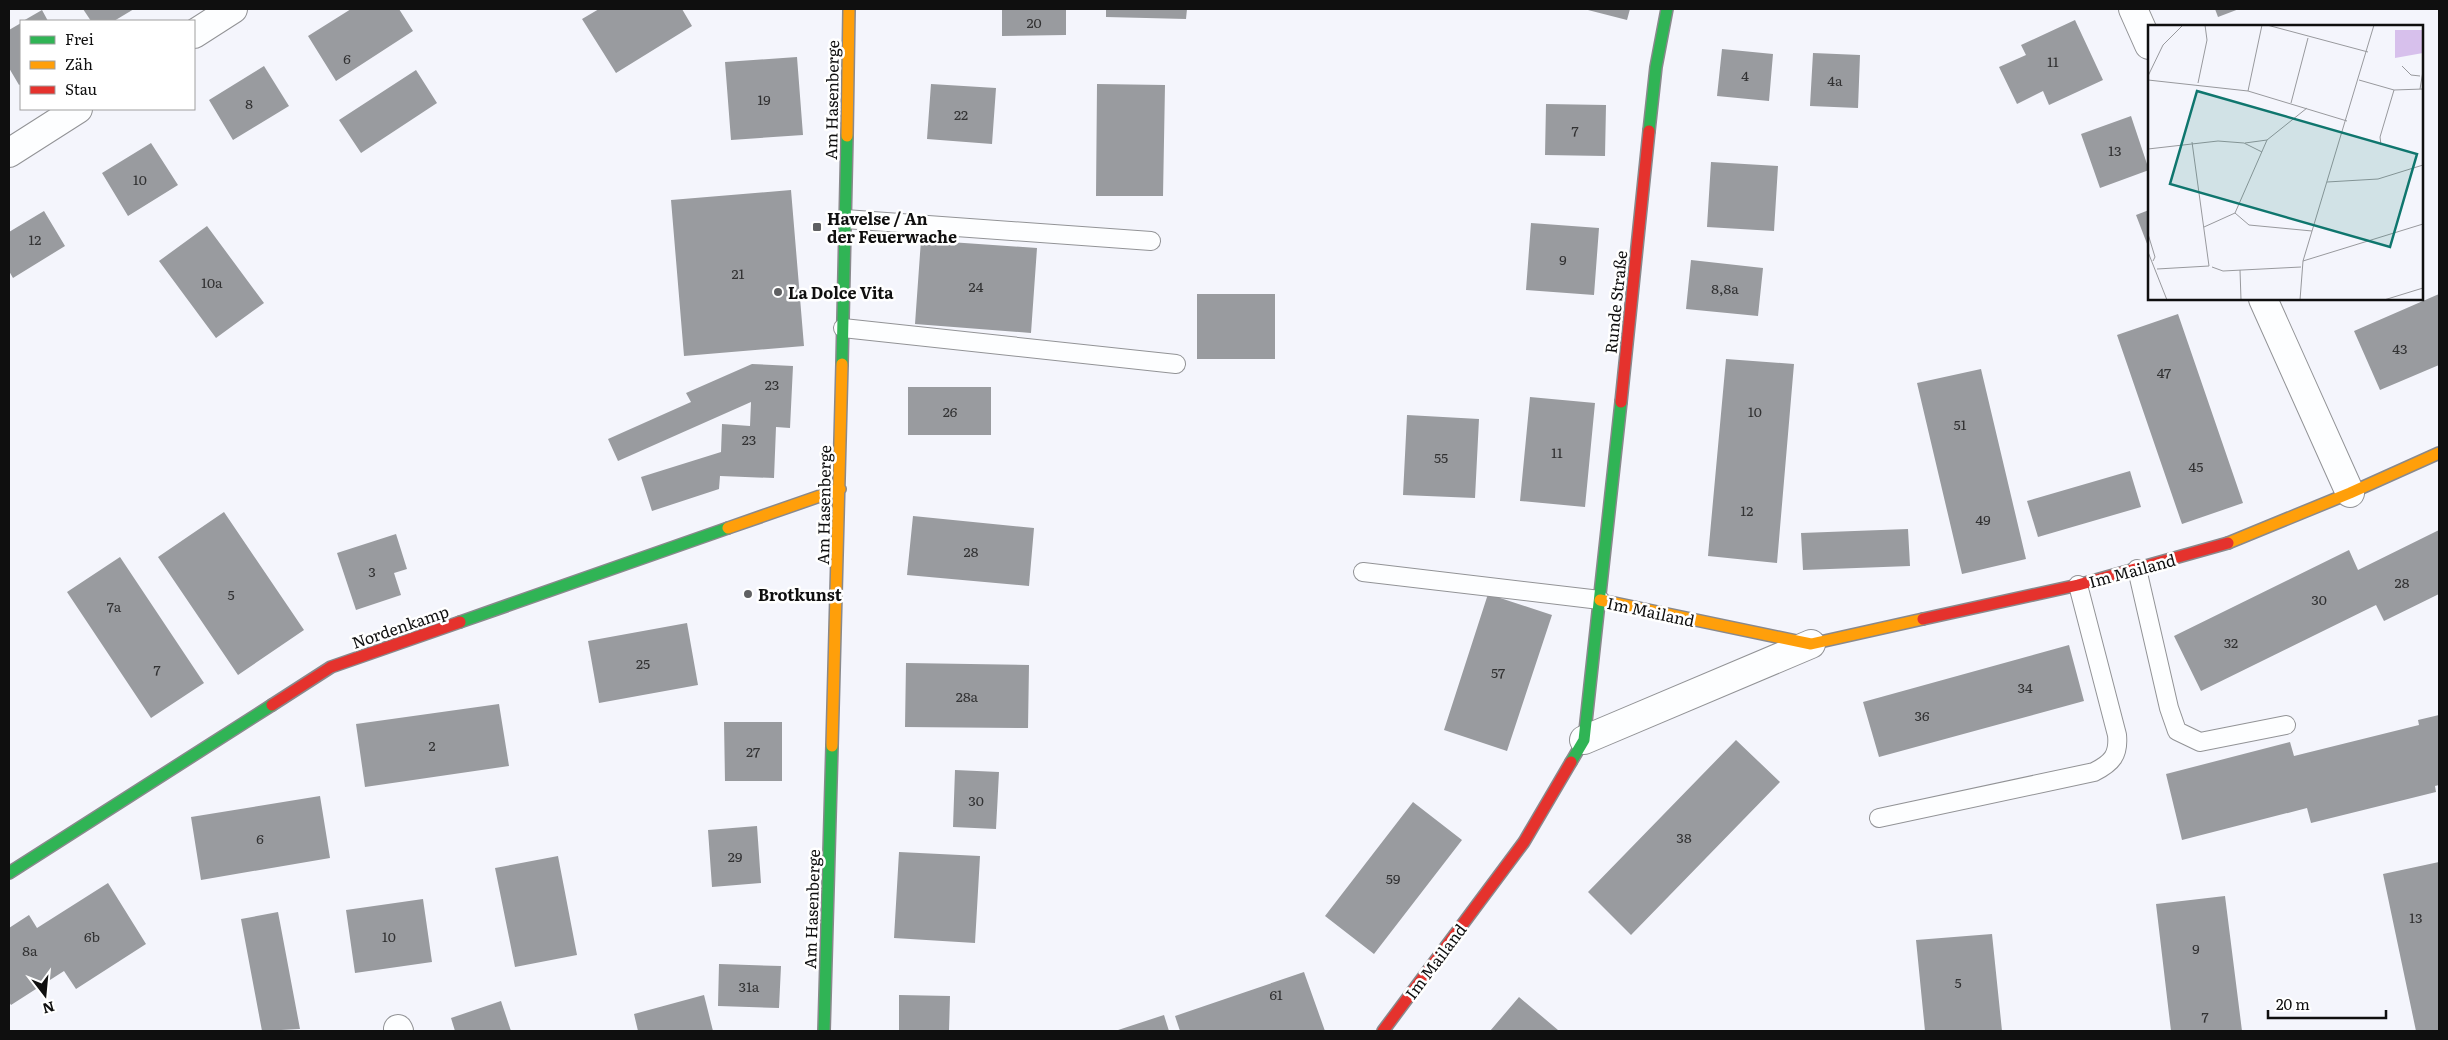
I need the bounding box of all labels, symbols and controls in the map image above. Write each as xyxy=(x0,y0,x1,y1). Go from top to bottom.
house number: 20 xyxy=(1026,12,1042,32)
legend xyxy=(20,20,195,110)
inset map xyxy=(2148,25,2423,300)
text: Frei xyxy=(65,27,94,50)
street label: Am Hasenberge xyxy=(818,40,844,160)
house number: 6 xyxy=(343,48,351,68)
house number: 11 xyxy=(2047,51,2059,71)
text: Zäh xyxy=(65,52,93,75)
house number: 4 xyxy=(1741,65,1749,85)
house number: 4a xyxy=(1827,70,1843,90)
text: Stau xyxy=(65,77,97,100)
house number: 19 xyxy=(757,89,771,109)
house number: 8 xyxy=(245,93,253,113)
house number: 22 xyxy=(954,104,968,124)
house number: 7 xyxy=(1571,120,1579,140)
house number: 13 xyxy=(2108,140,2122,160)
house number: 10 xyxy=(133,169,147,189)
place label: Havelse / An der Feuerwache xyxy=(827,206,957,248)
marker: Havelse / An der Feuerwache xyxy=(811,221,823,233)
house number: 12 xyxy=(29,229,41,249)
house number: 9 xyxy=(1559,249,1567,269)
street label: Runde Straße xyxy=(1598,249,1632,355)
house number: 21 xyxy=(732,263,745,283)
house number: 10a xyxy=(201,272,223,292)
house number: 24 xyxy=(969,276,984,296)
house number: 8,8a xyxy=(1711,278,1739,298)
place label: La Dolce Vita xyxy=(788,280,894,304)
marker: La Dolce Vita xyxy=(772,286,784,298)
house number: 43 xyxy=(2392,338,2408,358)
house number: 47 xyxy=(2157,362,2171,382)
house number: 23 xyxy=(765,374,779,394)
house number: 26 xyxy=(943,401,958,421)
house number: 10 xyxy=(1748,401,1762,421)
house number: 51 xyxy=(1954,414,1967,434)
house number: 23 xyxy=(742,429,756,449)
house number: 11 xyxy=(1551,442,1563,462)
street label: Am Hasenberge xyxy=(810,445,836,565)
house number: 55 xyxy=(1434,447,1448,467)
house number: 45 xyxy=(2189,456,2203,476)
house number: 12 xyxy=(1741,500,1753,520)
house number: 49 xyxy=(1975,509,1991,529)
house number: 28 xyxy=(964,541,979,561)
street label: Im Mailand xyxy=(2086,547,2178,593)
house number: 3 xyxy=(368,561,376,581)
house number: 28 xyxy=(2395,572,2410,592)
place label: Brotkunst xyxy=(758,582,842,606)
house number: 5 xyxy=(227,584,235,604)
marker: Brotkunst xyxy=(742,588,754,600)
house number: 30 xyxy=(2311,589,2327,609)
street label: Im Mailand xyxy=(1605,590,1697,632)
house number: 7a xyxy=(107,596,122,616)
street label: Nordenkamp xyxy=(348,598,452,654)
house number: 32 xyxy=(2224,632,2238,652)
house number: 25 xyxy=(636,653,650,673)
house number: 7 xyxy=(153,659,161,679)
house number: 57 xyxy=(1491,662,1505,682)
house number: 34 xyxy=(2017,677,2033,697)
house number: 28a xyxy=(956,686,979,706)
house number: 36 xyxy=(1914,705,1930,725)
house number: 2 xyxy=(428,735,436,755)
house number: 27 xyxy=(746,741,760,761)
house number: 30 xyxy=(968,790,984,810)
house number: 38 xyxy=(1676,827,1692,847)
house number: 6 xyxy=(256,828,264,848)
house number: 29 xyxy=(728,846,742,866)
street label: Am Hasenberge xyxy=(797,849,825,969)
house number: 59 xyxy=(1386,868,1400,888)
house number: 13 xyxy=(2409,907,2423,927)
street label: Im Mailand xyxy=(1399,918,1472,1004)
house number: 6b xyxy=(84,926,100,946)
house number: 10 xyxy=(382,926,396,946)
house number: 9 xyxy=(2192,938,2200,958)
house number: 8a xyxy=(22,940,38,960)
north arrow xyxy=(20,970,70,1020)
house number: 5 xyxy=(1954,972,1962,992)
house number: 31a xyxy=(739,976,760,996)
house number: 61 xyxy=(1269,984,1283,1004)
scale bar xyxy=(2268,988,2386,1020)
text: 20 m xyxy=(2276,992,2310,1015)
text: N xyxy=(40,997,57,1020)
house number: 7 xyxy=(2201,1006,2209,1026)

